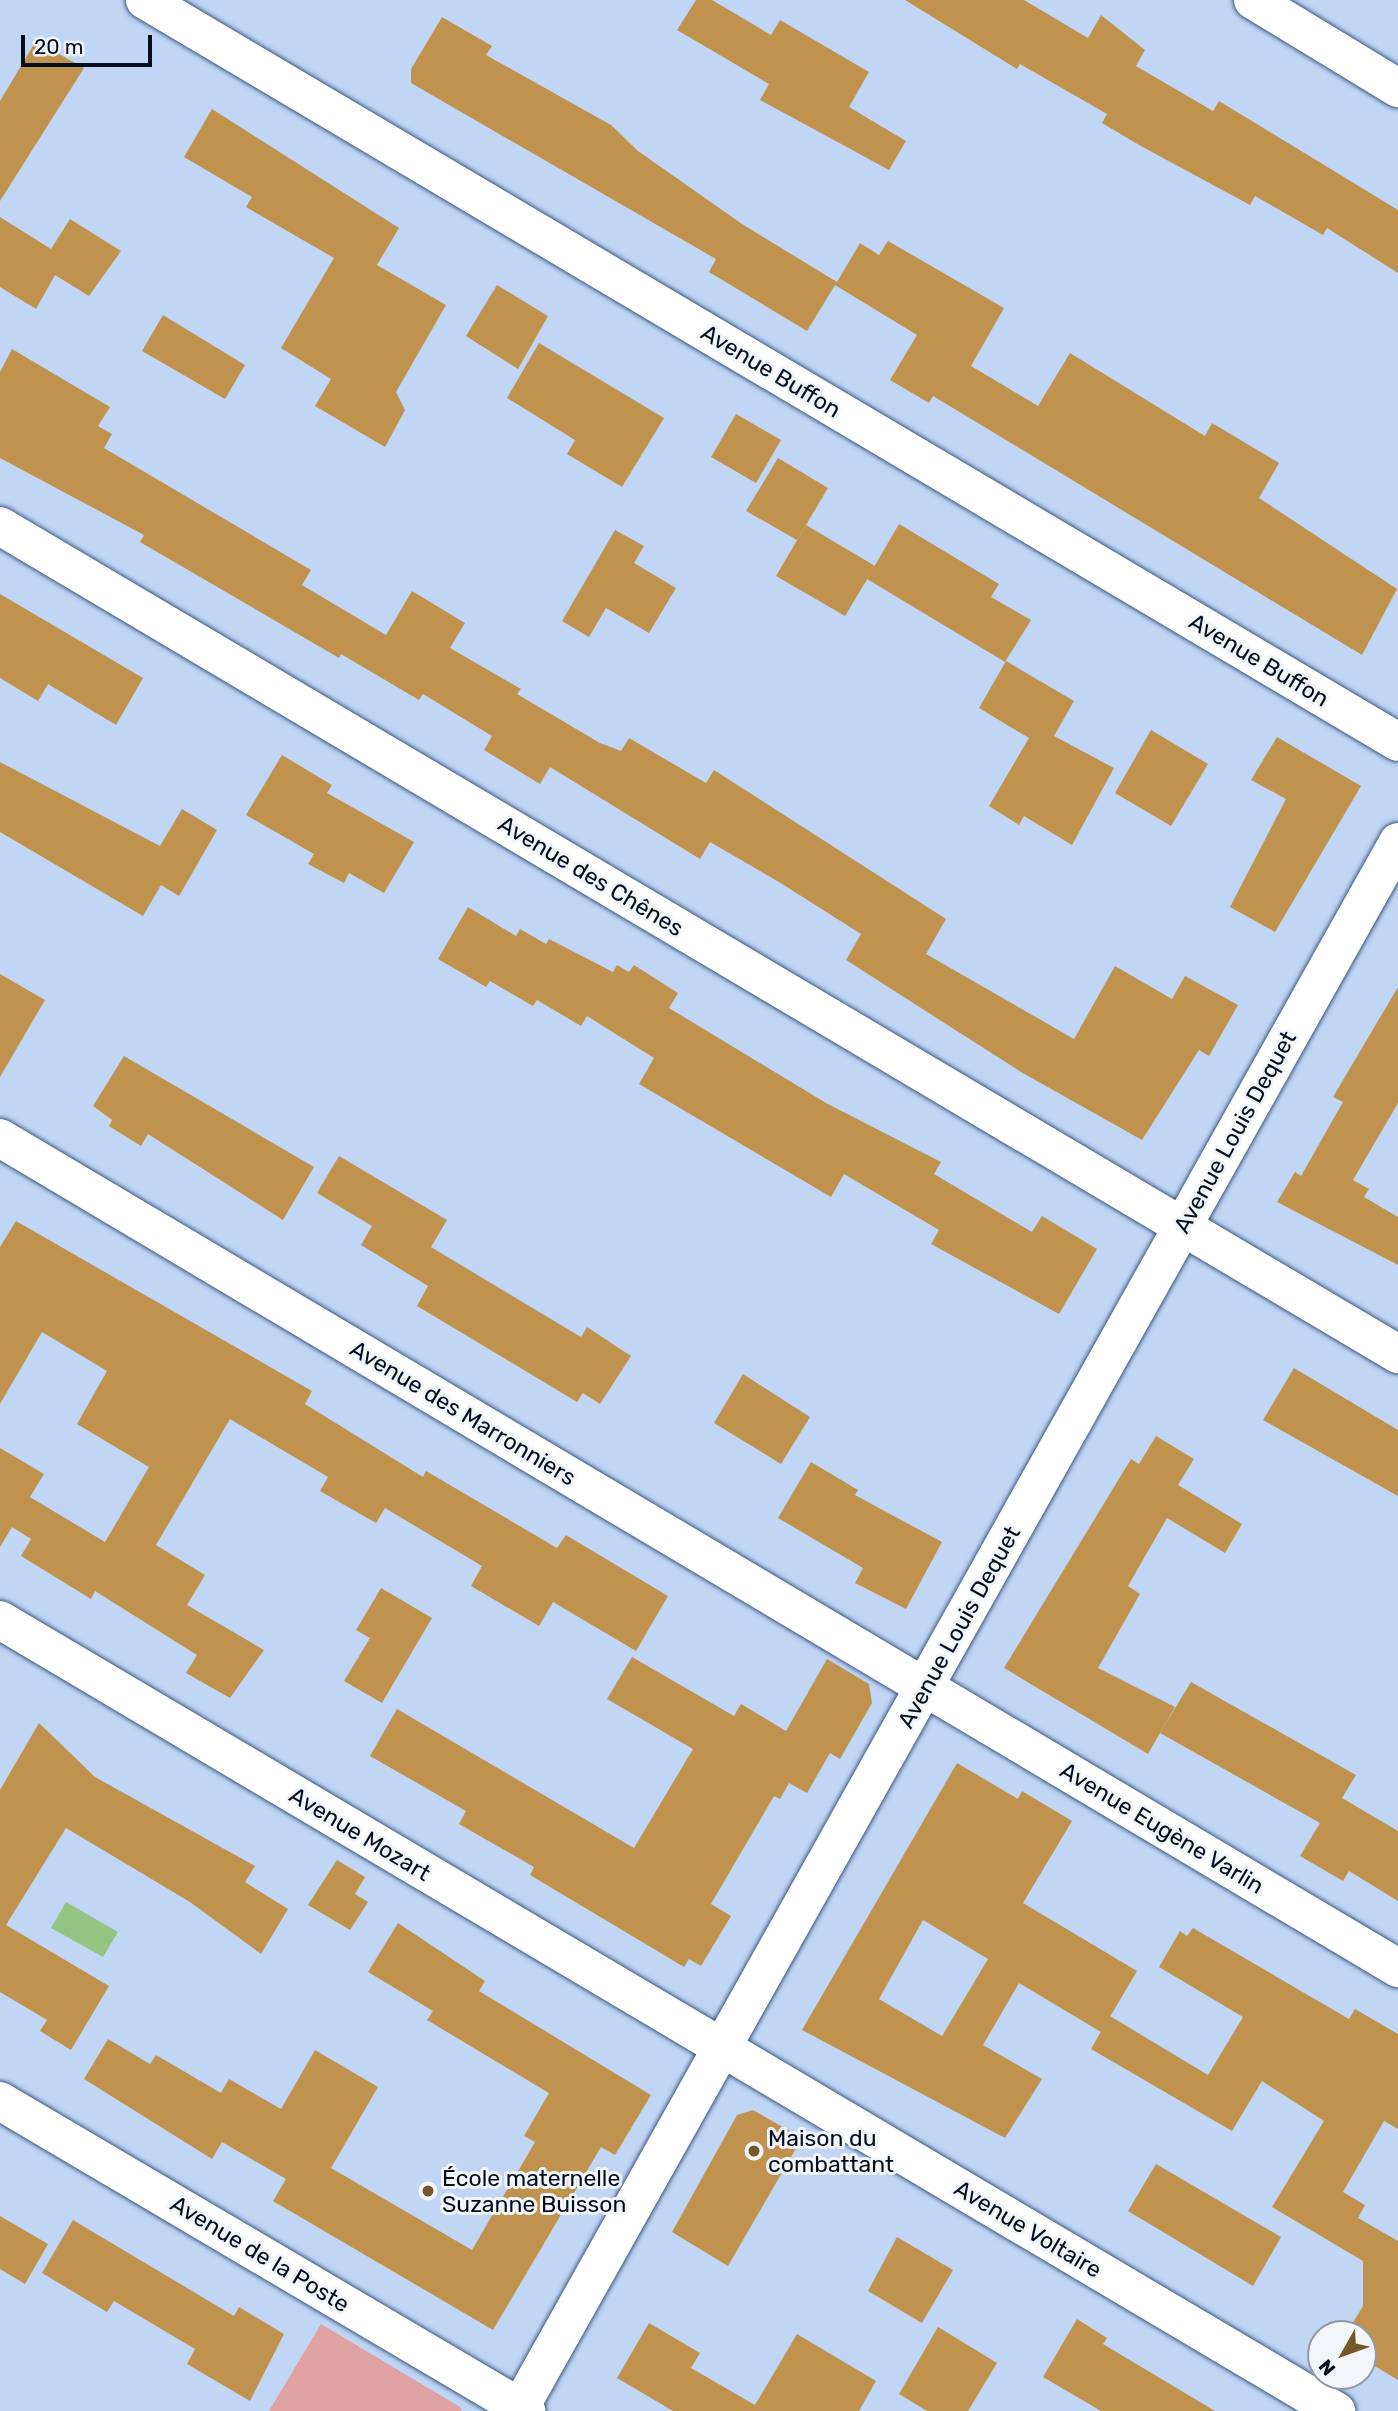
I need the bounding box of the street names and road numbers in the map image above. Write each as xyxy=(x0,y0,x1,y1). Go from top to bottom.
street label: Avenue Buffon xyxy=(696,318,846,424)
street label: Avenue Buffon xyxy=(1184,607,1334,713)
street label: Avenue des Chênes xyxy=(494,810,688,942)
street label: Avenue Louis Dequet xyxy=(1168,1026,1302,1238)
street label: Avenue des Marronniers xyxy=(345,1335,581,1491)
street label: Avenue Louis Dequet xyxy=(892,1521,1026,1733)
street label: Avenue Eugène Varlin xyxy=(1055,1756,1269,1900)
street label: Avenue Mozart xyxy=(284,1781,436,1887)
street label: Avenue Voltaire xyxy=(949,2174,1107,2284)
street label: Avenue de la Poste xyxy=(166,2190,354,2318)

